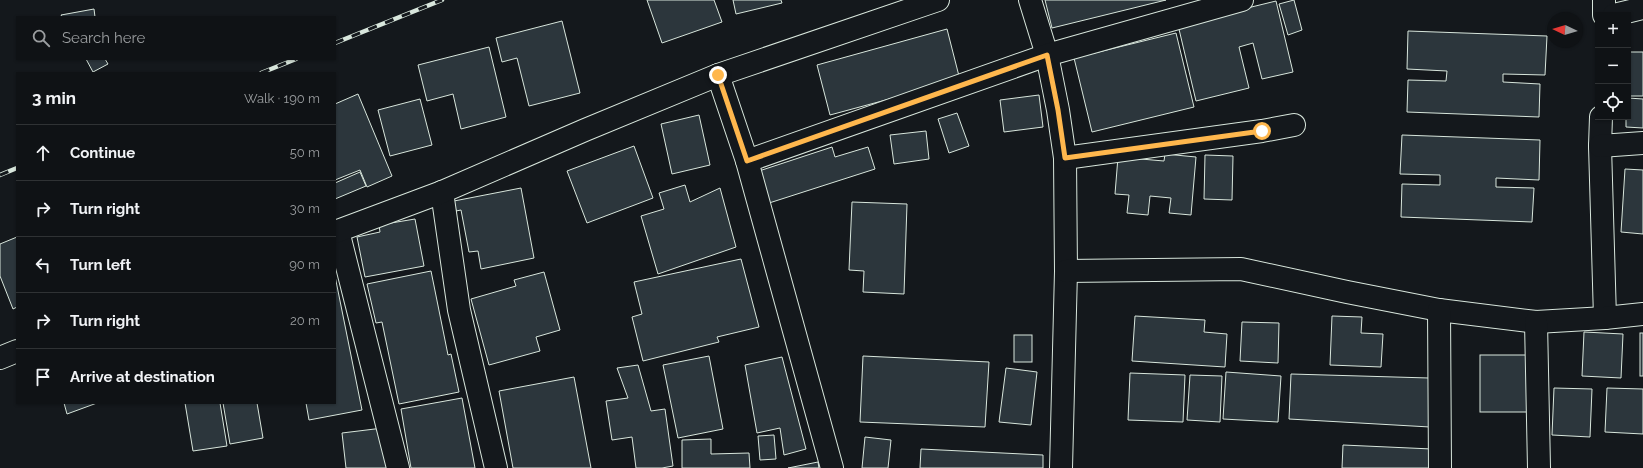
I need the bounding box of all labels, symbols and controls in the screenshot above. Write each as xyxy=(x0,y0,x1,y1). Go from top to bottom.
north arrow xyxy=(1547,12,1583,48)
map controls xyxy=(1595,12,1631,120)
button: + xyxy=(1595,12,1631,48)
search box xyxy=(16,16,336,60)
icon: search xyxy=(30,27,52,49)
text: Search here xyxy=(62,29,145,47)
button: − xyxy=(1595,48,1631,84)
route end xyxy=(709,66,727,84)
button: locate xyxy=(1595,84,1631,120)
text: 3 min xyxy=(32,88,76,108)
text: Walk · 190 m xyxy=(244,91,320,106)
route start xyxy=(1253,122,1271,140)
icon: ahead xyxy=(32,142,54,164)
text: Continue xyxy=(70,144,135,162)
text: 50 m xyxy=(290,145,320,160)
icon: right xyxy=(32,198,54,220)
text: Turn right xyxy=(70,200,140,218)
text: 30 m xyxy=(290,201,320,216)
icon: left xyxy=(32,254,54,276)
text: Turn left xyxy=(70,256,131,274)
text: 90 m xyxy=(289,257,320,272)
icon: right xyxy=(32,310,54,332)
text: Turn right xyxy=(70,312,140,330)
text: 20 m xyxy=(290,313,320,328)
icon: arrive xyxy=(32,366,54,388)
text: Arrive at destination xyxy=(70,368,215,386)

